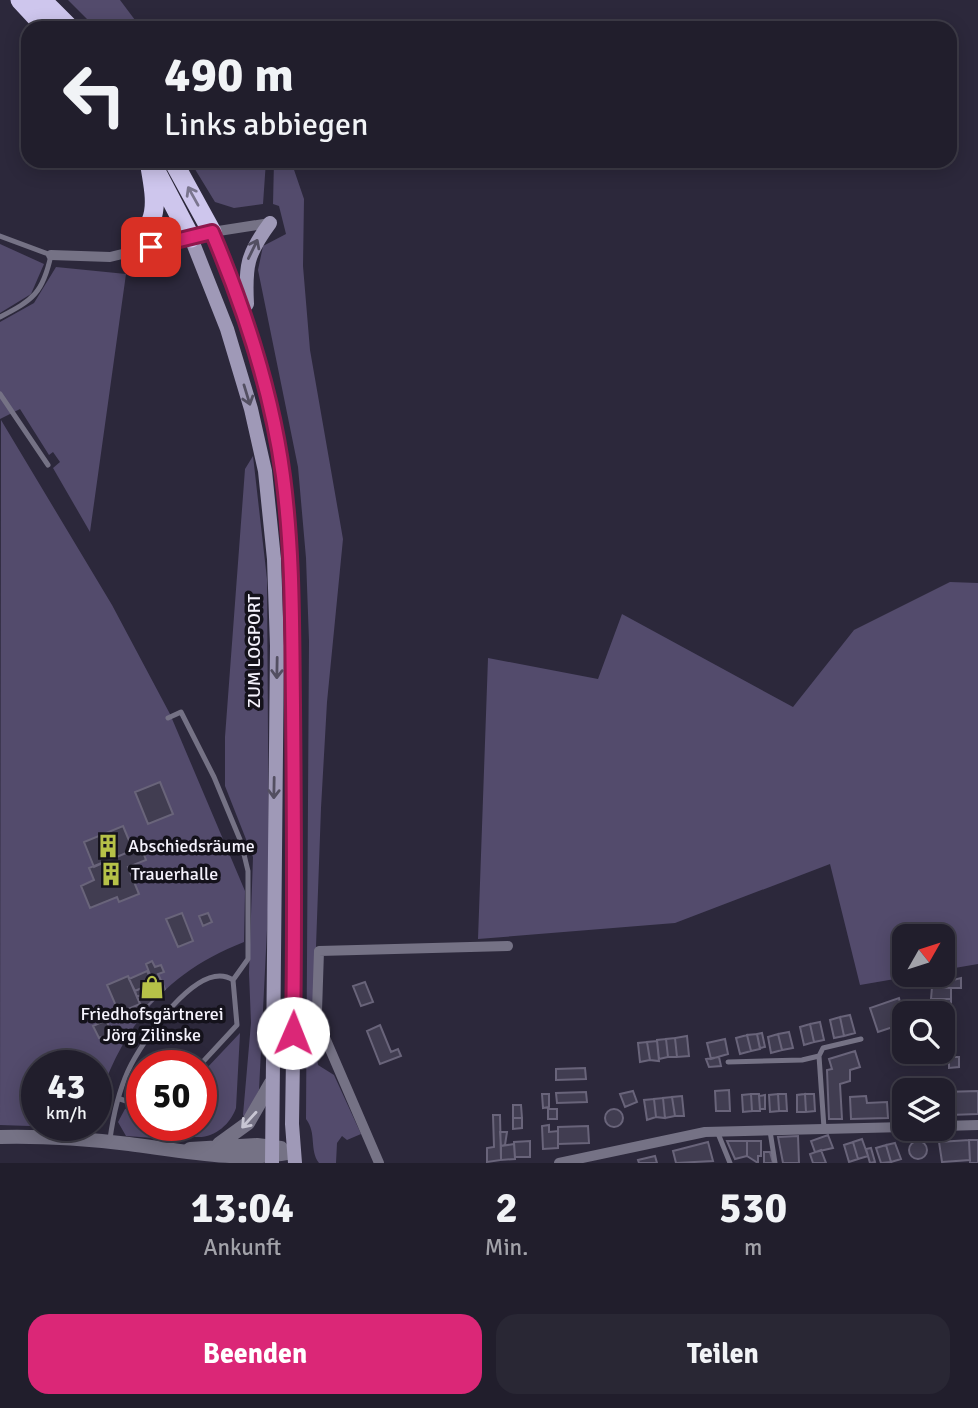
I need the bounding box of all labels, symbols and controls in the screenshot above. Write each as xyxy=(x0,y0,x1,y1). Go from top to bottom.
text: 490 m xyxy=(164,45,294,105)
icon: left xyxy=(49,49,140,140)
text: Links abbiegen xyxy=(164,105,368,144)
one-way arrow xyxy=(186,187,200,207)
pin xyxy=(121,217,181,277)
icon: arrive xyxy=(132,228,170,266)
one-way arrow xyxy=(247,239,261,259)
one-way arrow xyxy=(241,383,254,405)
street label: ZUM LOGPORT xyxy=(243,594,265,708)
one-way arrow xyxy=(270,657,283,680)
one-way arrow xyxy=(268,776,281,799)
building icon: Abschiedsräume xyxy=(94,832,122,860)
place label: Abschiedsräume xyxy=(128,835,255,857)
building icon: Trauerhalle xyxy=(97,860,125,888)
place label: Trauerhalle xyxy=(131,863,218,885)
north arrow xyxy=(892,924,956,987)
map controls xyxy=(892,924,955,1141)
shop icon: Friedhofsgärtnerei Jörg Zilinske xyxy=(138,973,166,1001)
position arrow xyxy=(256,996,330,1070)
button: search xyxy=(892,1001,955,1064)
place label: Friedhofsgärtnerei Jörg Zilinske xyxy=(80,1003,224,1046)
speed limit sign: 50 xyxy=(126,1050,217,1141)
text: 43 xyxy=(48,1065,85,1108)
button: layers xyxy=(892,1078,955,1141)
text: km/h xyxy=(46,1102,87,1124)
one-way arrow xyxy=(240,1111,257,1128)
text: 13:04 xyxy=(191,1183,294,1234)
text: 2 xyxy=(495,1183,518,1234)
text: 530 xyxy=(719,1183,787,1234)
text: Ankunft xyxy=(203,1233,281,1262)
text: Min. xyxy=(485,1233,528,1262)
text: m xyxy=(744,1233,762,1262)
button: Beenden xyxy=(28,1314,482,1394)
button: Teilen xyxy=(496,1314,950,1394)

